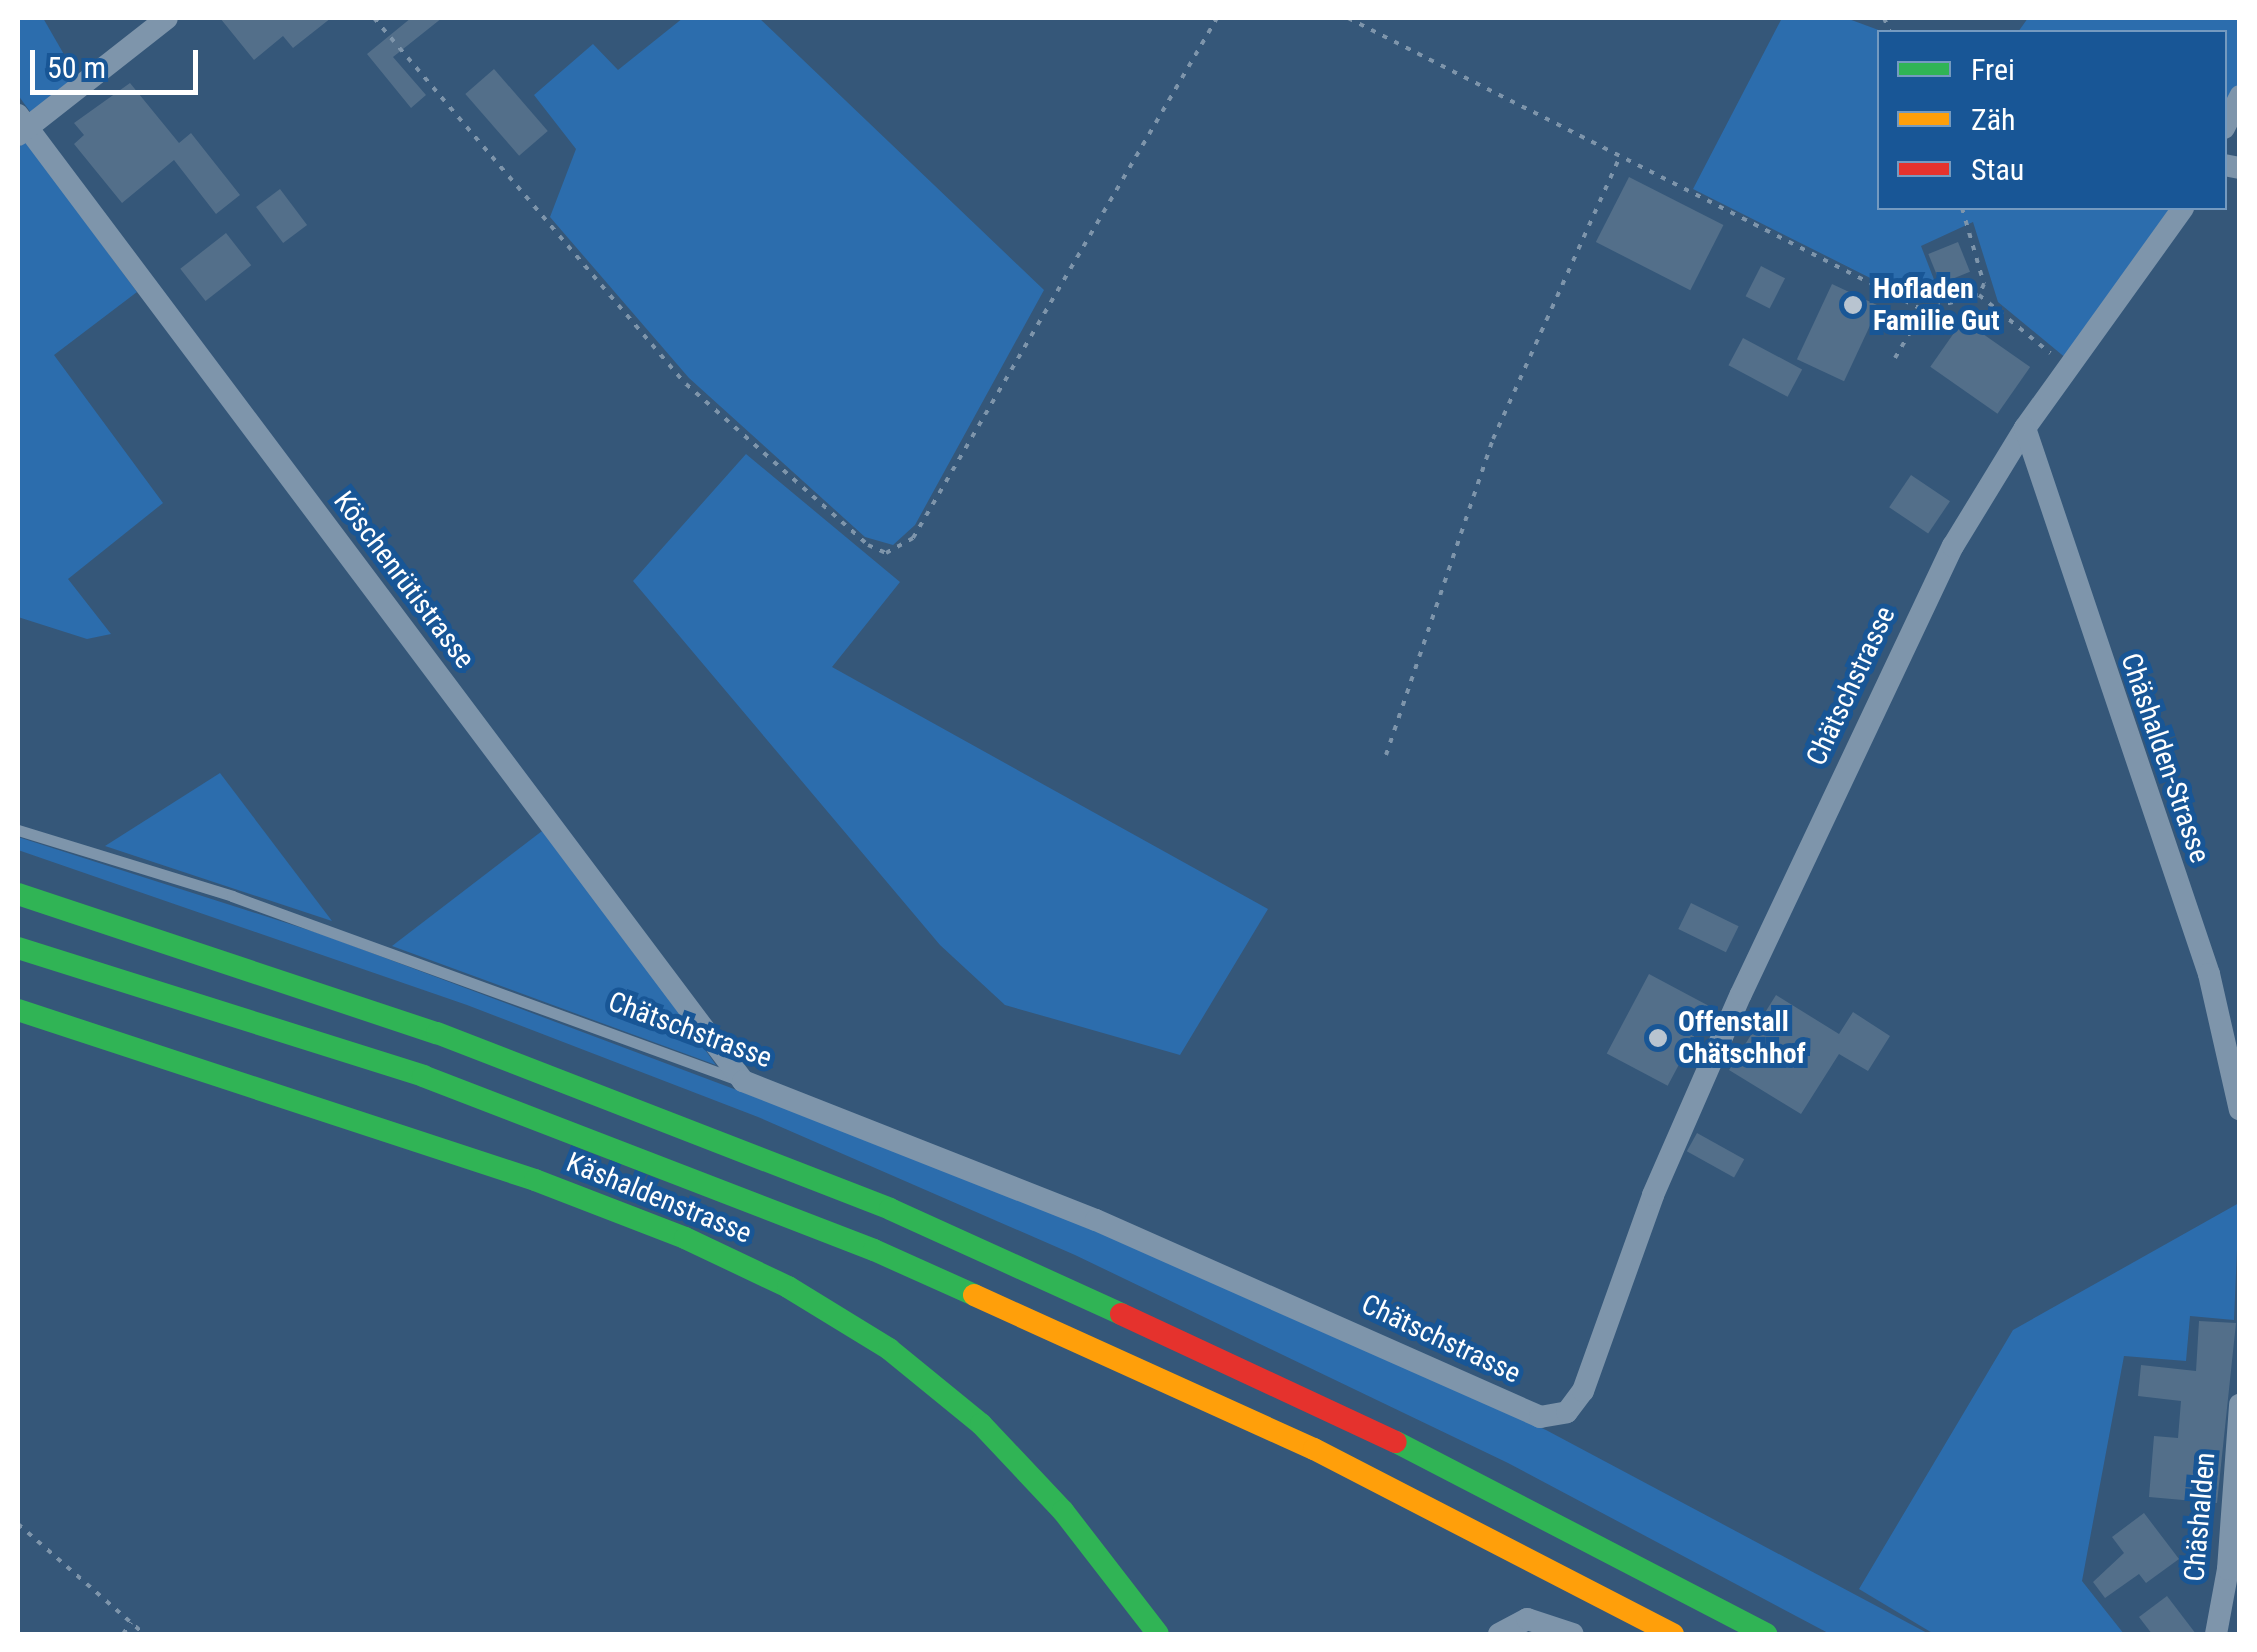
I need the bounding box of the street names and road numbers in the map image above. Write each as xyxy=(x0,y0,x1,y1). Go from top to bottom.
street label: Köschenrütistrasse xyxy=(327,485,481,675)
street label: Chätschstrasse xyxy=(1800,601,1902,771)
street label: Chäshalden-Strasse xyxy=(2113,649,2217,867)
street label: Chätschstrasse xyxy=(604,985,776,1075)
street label: Käshaldenstrasse xyxy=(562,1146,756,1250)
street label: Chätschstrasse xyxy=(1356,1288,1526,1390)
street label: Chäshalden xyxy=(2178,1451,2222,1583)

